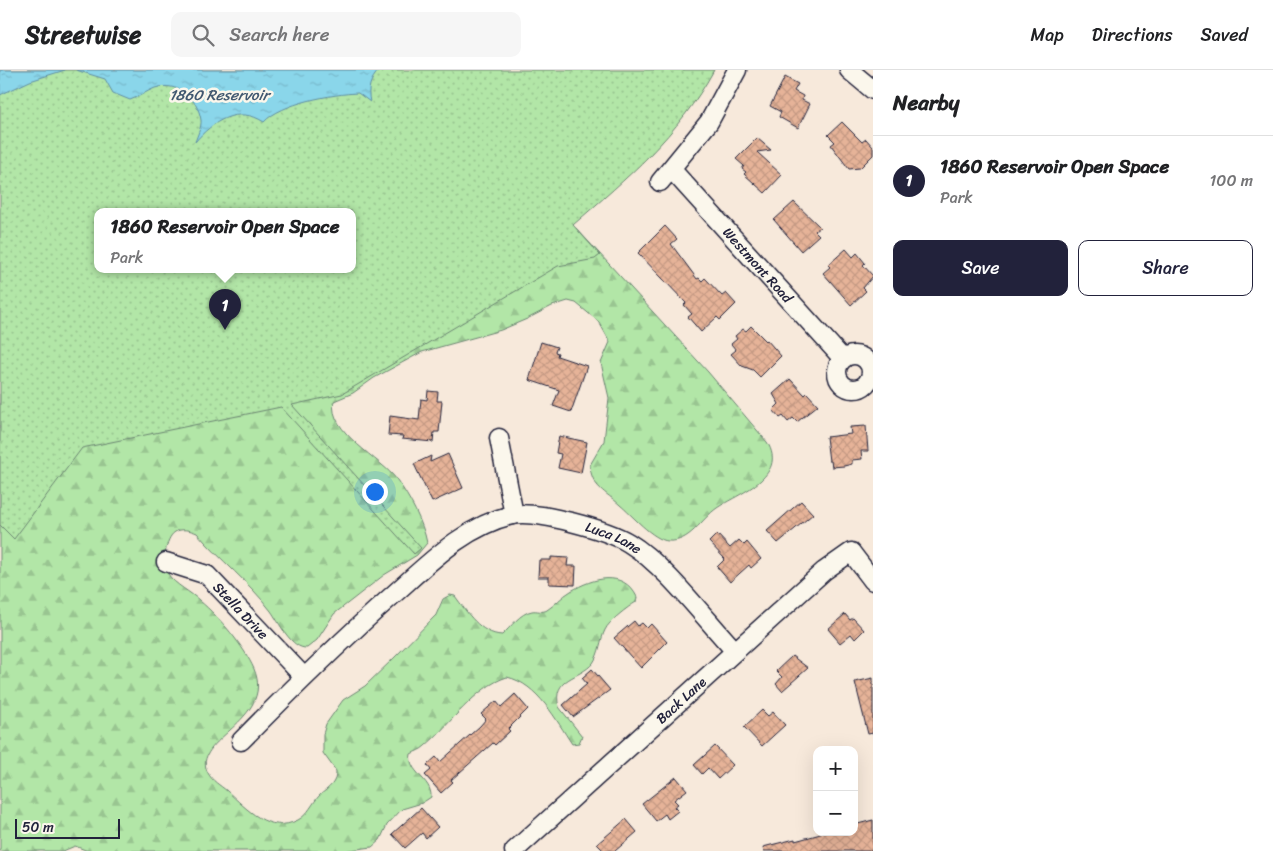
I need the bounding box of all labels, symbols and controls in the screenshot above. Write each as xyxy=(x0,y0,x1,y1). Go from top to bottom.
search box xyxy=(171,12,521,57)
text: Streetwise xyxy=(25,14,141,56)
text: Search here xyxy=(229,18,329,51)
text: Map xyxy=(1031,19,1064,51)
text: Directions xyxy=(1092,19,1173,51)
text: Saved xyxy=(1201,19,1248,51)
icon: search xyxy=(189,21,217,49)
water label: 1860 Reservoir xyxy=(169,82,272,108)
text: Nearby xyxy=(893,84,959,122)
text: 1860 Reservoir Open Space xyxy=(940,150,1169,183)
text: 1 xyxy=(906,166,912,195)
text: 100 m xyxy=(1209,166,1253,195)
text: Park xyxy=(940,183,973,212)
popup xyxy=(94,208,356,273)
text: 1860 Reservoir Open Space xyxy=(110,210,340,243)
street label: Westmont Road xyxy=(716,221,800,310)
button: Save xyxy=(893,240,1068,296)
button: Share xyxy=(1078,240,1253,296)
text: Park xyxy=(110,243,143,272)
pin: 1 xyxy=(209,289,241,330)
your location xyxy=(362,479,388,505)
street label: Luca Lane xyxy=(582,515,647,561)
street label: Stella Drive xyxy=(206,576,274,646)
street label: Back Lane xyxy=(650,670,713,731)
map controls xyxy=(813,746,858,836)
button: + xyxy=(813,746,858,791)
button: − xyxy=(813,791,858,836)
text: 50 m xyxy=(22,815,54,840)
scale bar xyxy=(15,816,120,839)

